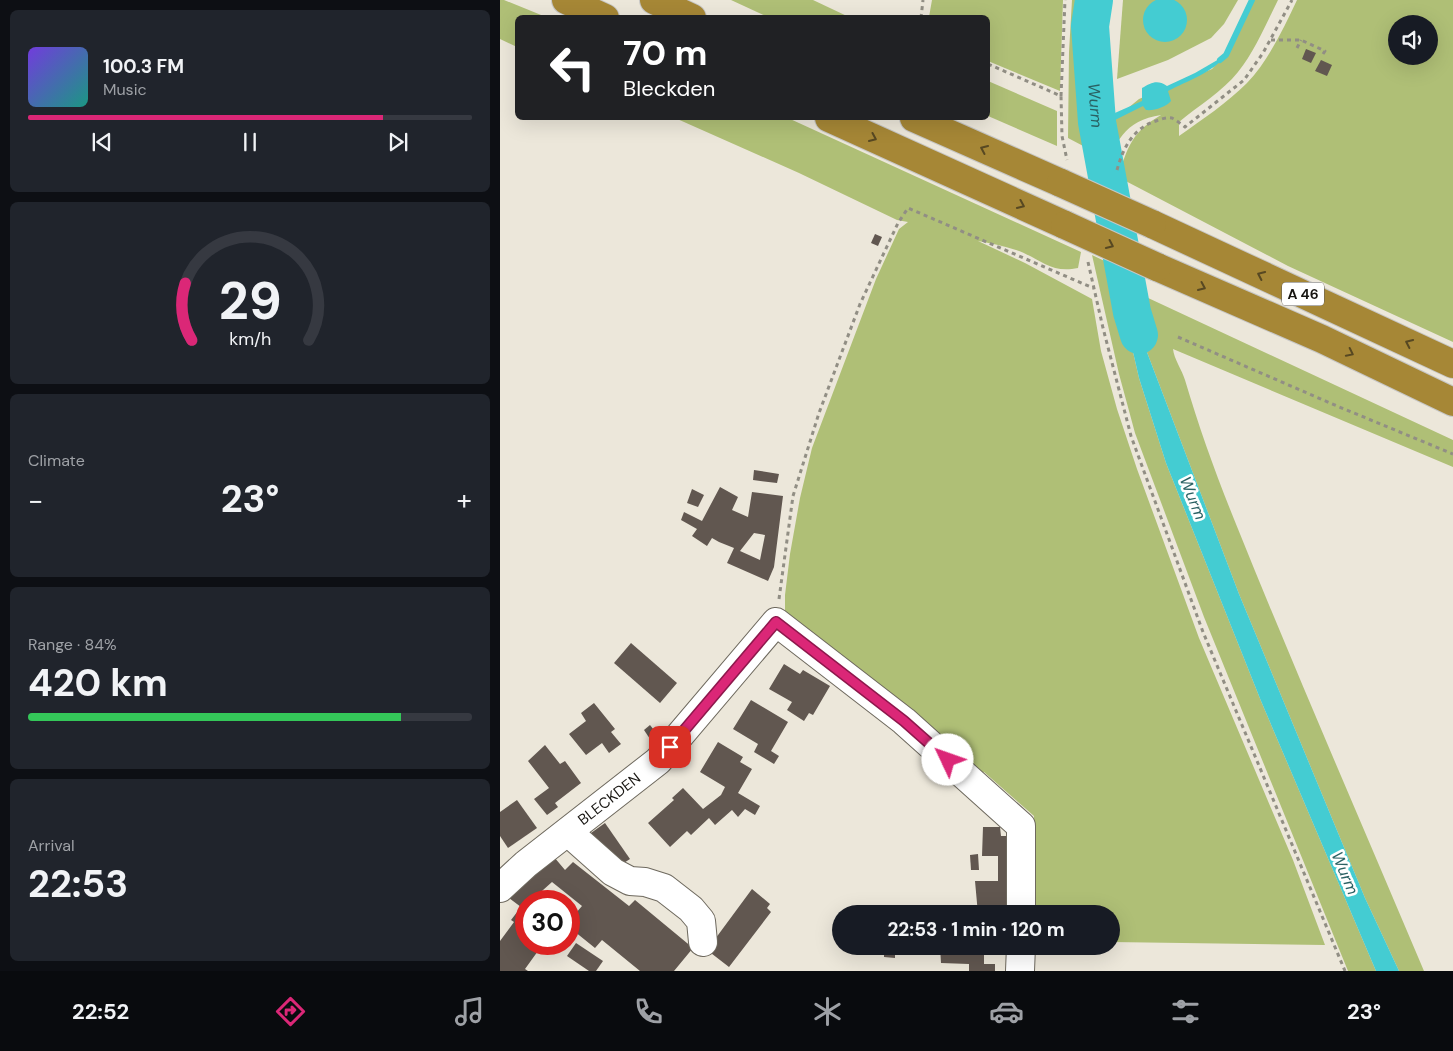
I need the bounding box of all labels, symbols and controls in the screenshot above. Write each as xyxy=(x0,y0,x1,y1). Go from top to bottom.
map controls xyxy=(1388,15,1438,65)
button: sound xyxy=(1388,15,1438,65)
text: 70 m xyxy=(623,30,707,76)
icon: left xyxy=(540,35,605,100)
text: 100.3 FM xyxy=(103,54,184,79)
text: Bleckden xyxy=(623,74,715,103)
text: Music xyxy=(103,79,147,100)
water label: Wurm xyxy=(1084,82,1108,129)
icon: previous xyxy=(88,128,116,156)
icon: pause xyxy=(236,128,264,156)
icon: next xyxy=(384,128,412,156)
one-way arrow xyxy=(868,131,877,142)
one-way arrow xyxy=(980,145,989,155)
one-way arrow xyxy=(1016,198,1025,209)
one-way arrow xyxy=(1105,239,1114,249)
text: 29 xyxy=(219,267,281,335)
one-way arrow xyxy=(1258,271,1267,281)
one-way arrow xyxy=(1197,280,1206,291)
road number: A 46 xyxy=(1282,282,1324,306)
text: km/h xyxy=(229,327,271,351)
one-way arrow xyxy=(1405,339,1414,350)
one-way arrow xyxy=(1345,347,1354,357)
text: Climate xyxy=(28,450,85,471)
water label: Wurm xyxy=(1175,473,1211,523)
text: 23° xyxy=(221,474,279,524)
text: − xyxy=(28,482,43,519)
text: + xyxy=(457,482,472,519)
text: Range · 84% xyxy=(28,634,117,655)
text: 420 km xyxy=(28,658,168,708)
pin xyxy=(649,726,691,768)
icon: arrive xyxy=(656,733,684,761)
position arrow xyxy=(921,733,973,785)
street label: BLECKDEN xyxy=(574,768,645,830)
text: Arrival xyxy=(28,835,75,856)
water label: Wurm xyxy=(1327,848,1363,898)
text: 22:53 xyxy=(28,859,128,909)
speed limit sign: 30 xyxy=(515,890,580,955)
text: 22:53 · 1 min · 120 m xyxy=(887,917,1065,942)
icon: directions xyxy=(273,994,308,1029)
icon: music xyxy=(452,994,487,1029)
icon: phone xyxy=(631,994,666,1029)
icon: climate xyxy=(810,994,845,1029)
icon: car xyxy=(989,994,1024,1029)
icon: filters xyxy=(1168,994,1203,1029)
text: 22:52 xyxy=(72,997,129,1026)
text: 23° xyxy=(1347,997,1381,1026)

